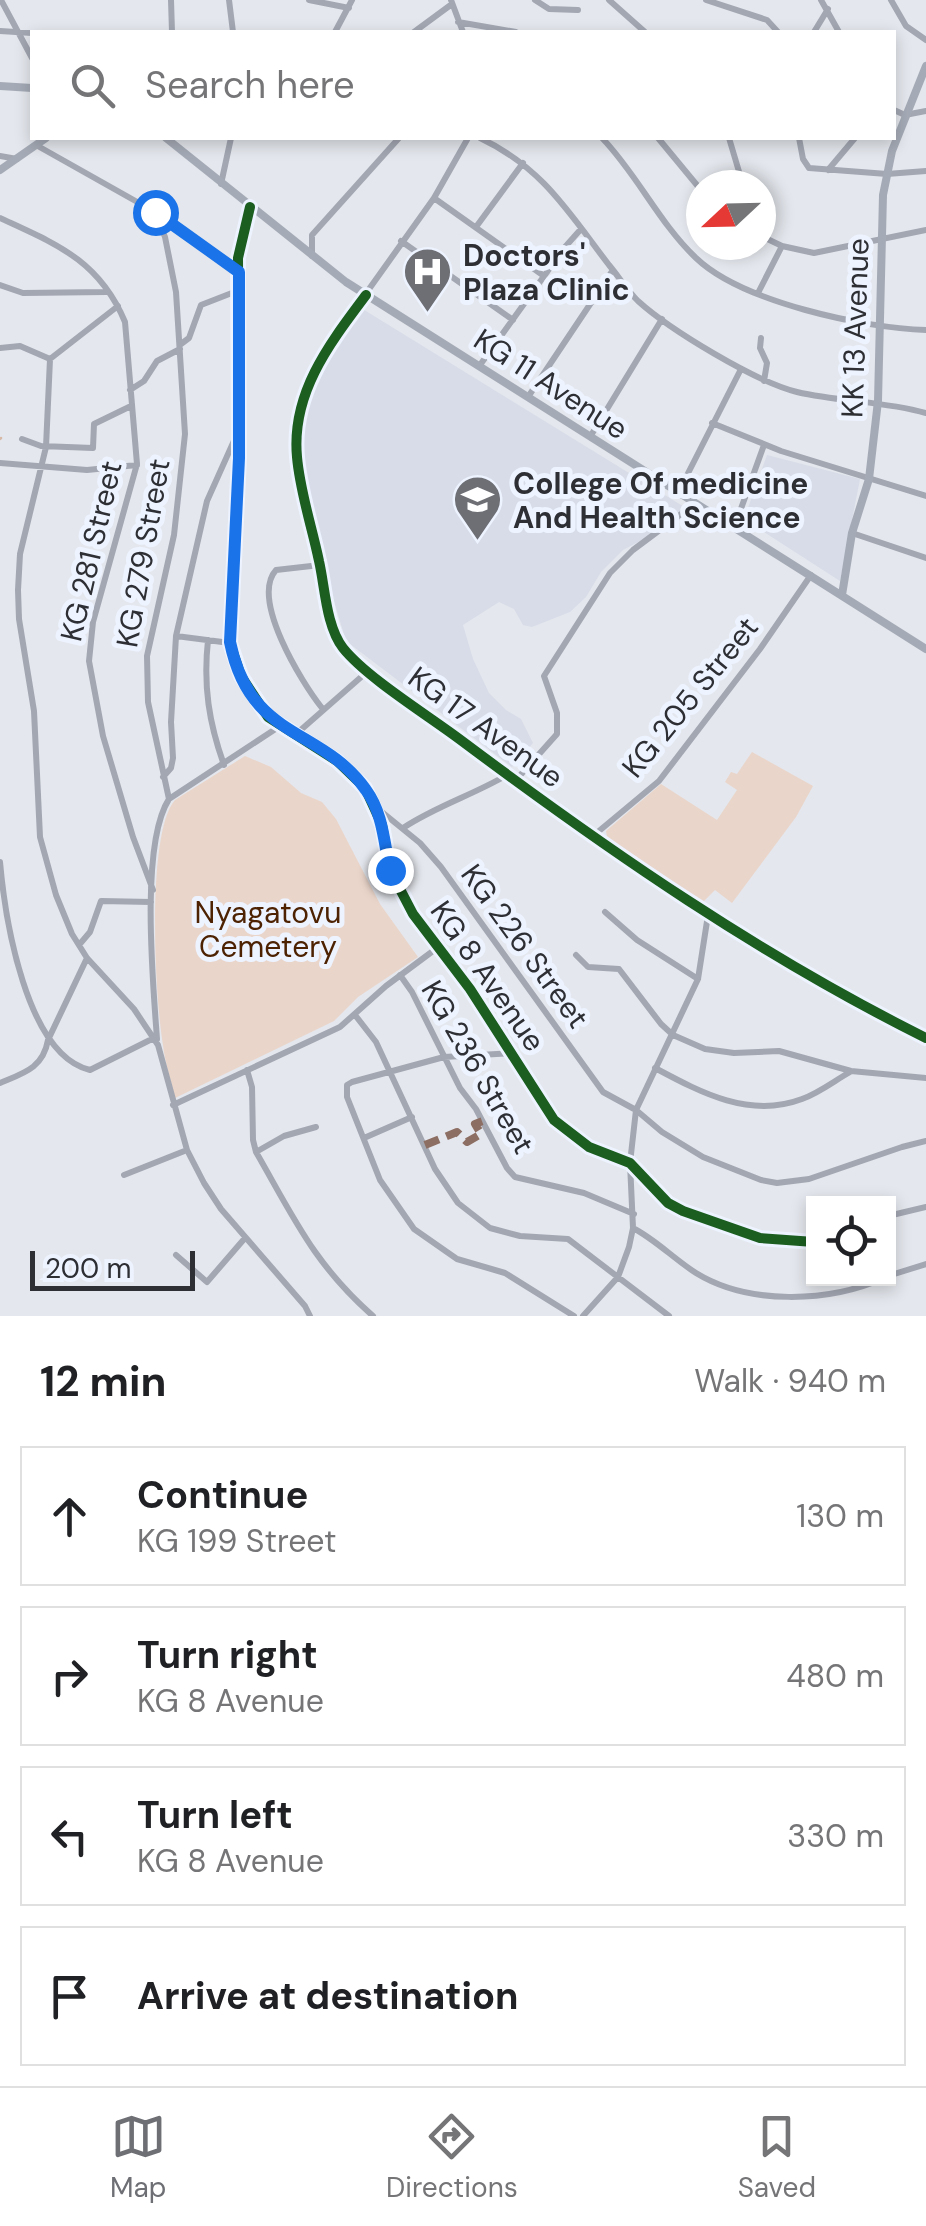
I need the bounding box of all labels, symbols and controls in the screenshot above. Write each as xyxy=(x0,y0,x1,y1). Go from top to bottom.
search box xyxy=(30,30,896,140)
icon: search xyxy=(65,58,120,113)
text: Search here xyxy=(145,60,355,110)
north arrow xyxy=(686,170,776,260)
route start xyxy=(133,190,179,236)
place label: Doctors' Plaza Clinic xyxy=(463,236,630,309)
street label: KK 13 Avenue xyxy=(832,237,878,419)
hospital icon: Doctors' Plaza Clinic xyxy=(402,246,454,314)
street label: KG 11 Avenue xyxy=(467,320,635,448)
street label: KG 279 Street xyxy=(107,456,179,650)
street label: KG 281 Street xyxy=(51,457,131,645)
place label: College Of medicine And Health Science xyxy=(513,464,808,537)
school or university icon: College Of medicine And Health Science xyxy=(452,474,504,542)
street label: KG 205 Street xyxy=(613,609,767,785)
street label: KG 17 Avenue xyxy=(401,658,571,796)
route end xyxy=(368,848,414,894)
street label: KG 226 Street xyxy=(452,856,598,1036)
park label: Nyagatovu Cemetery xyxy=(195,893,341,966)
street label: KG 8 Avenue xyxy=(422,893,554,1059)
street label: KG 236 Street xyxy=(413,973,543,1161)
map controls xyxy=(806,1196,896,1286)
button: locate xyxy=(806,1196,896,1286)
scale bar xyxy=(30,1246,195,1290)
text: 200 m xyxy=(45,1250,132,1287)
text: 12 min xyxy=(40,1354,166,1409)
text: Walk · 940 m xyxy=(694,1360,886,1402)
text: Continue xyxy=(137,1470,308,1520)
icon: ahead xyxy=(42,1489,97,1544)
text: 130 m xyxy=(796,1495,884,1537)
text: KG 199 Street xyxy=(137,1520,337,1562)
text: Turn right xyxy=(137,1630,318,1680)
icon: right xyxy=(42,1649,97,1704)
text: 480 m xyxy=(786,1655,884,1697)
text: KG 8 Avenue xyxy=(137,1680,324,1722)
text: Turn left xyxy=(137,1790,293,1840)
icon: left xyxy=(42,1809,97,1864)
text: 330 m xyxy=(787,1815,884,1857)
text: KG 8 Avenue xyxy=(137,1840,324,1882)
icon: arrive xyxy=(42,1969,97,2024)
text: Arrive at destination xyxy=(137,1971,519,2021)
tab: Map xyxy=(110,2109,166,2206)
tab: Directions xyxy=(386,2109,518,2206)
tab: Saved xyxy=(738,2109,816,2206)

